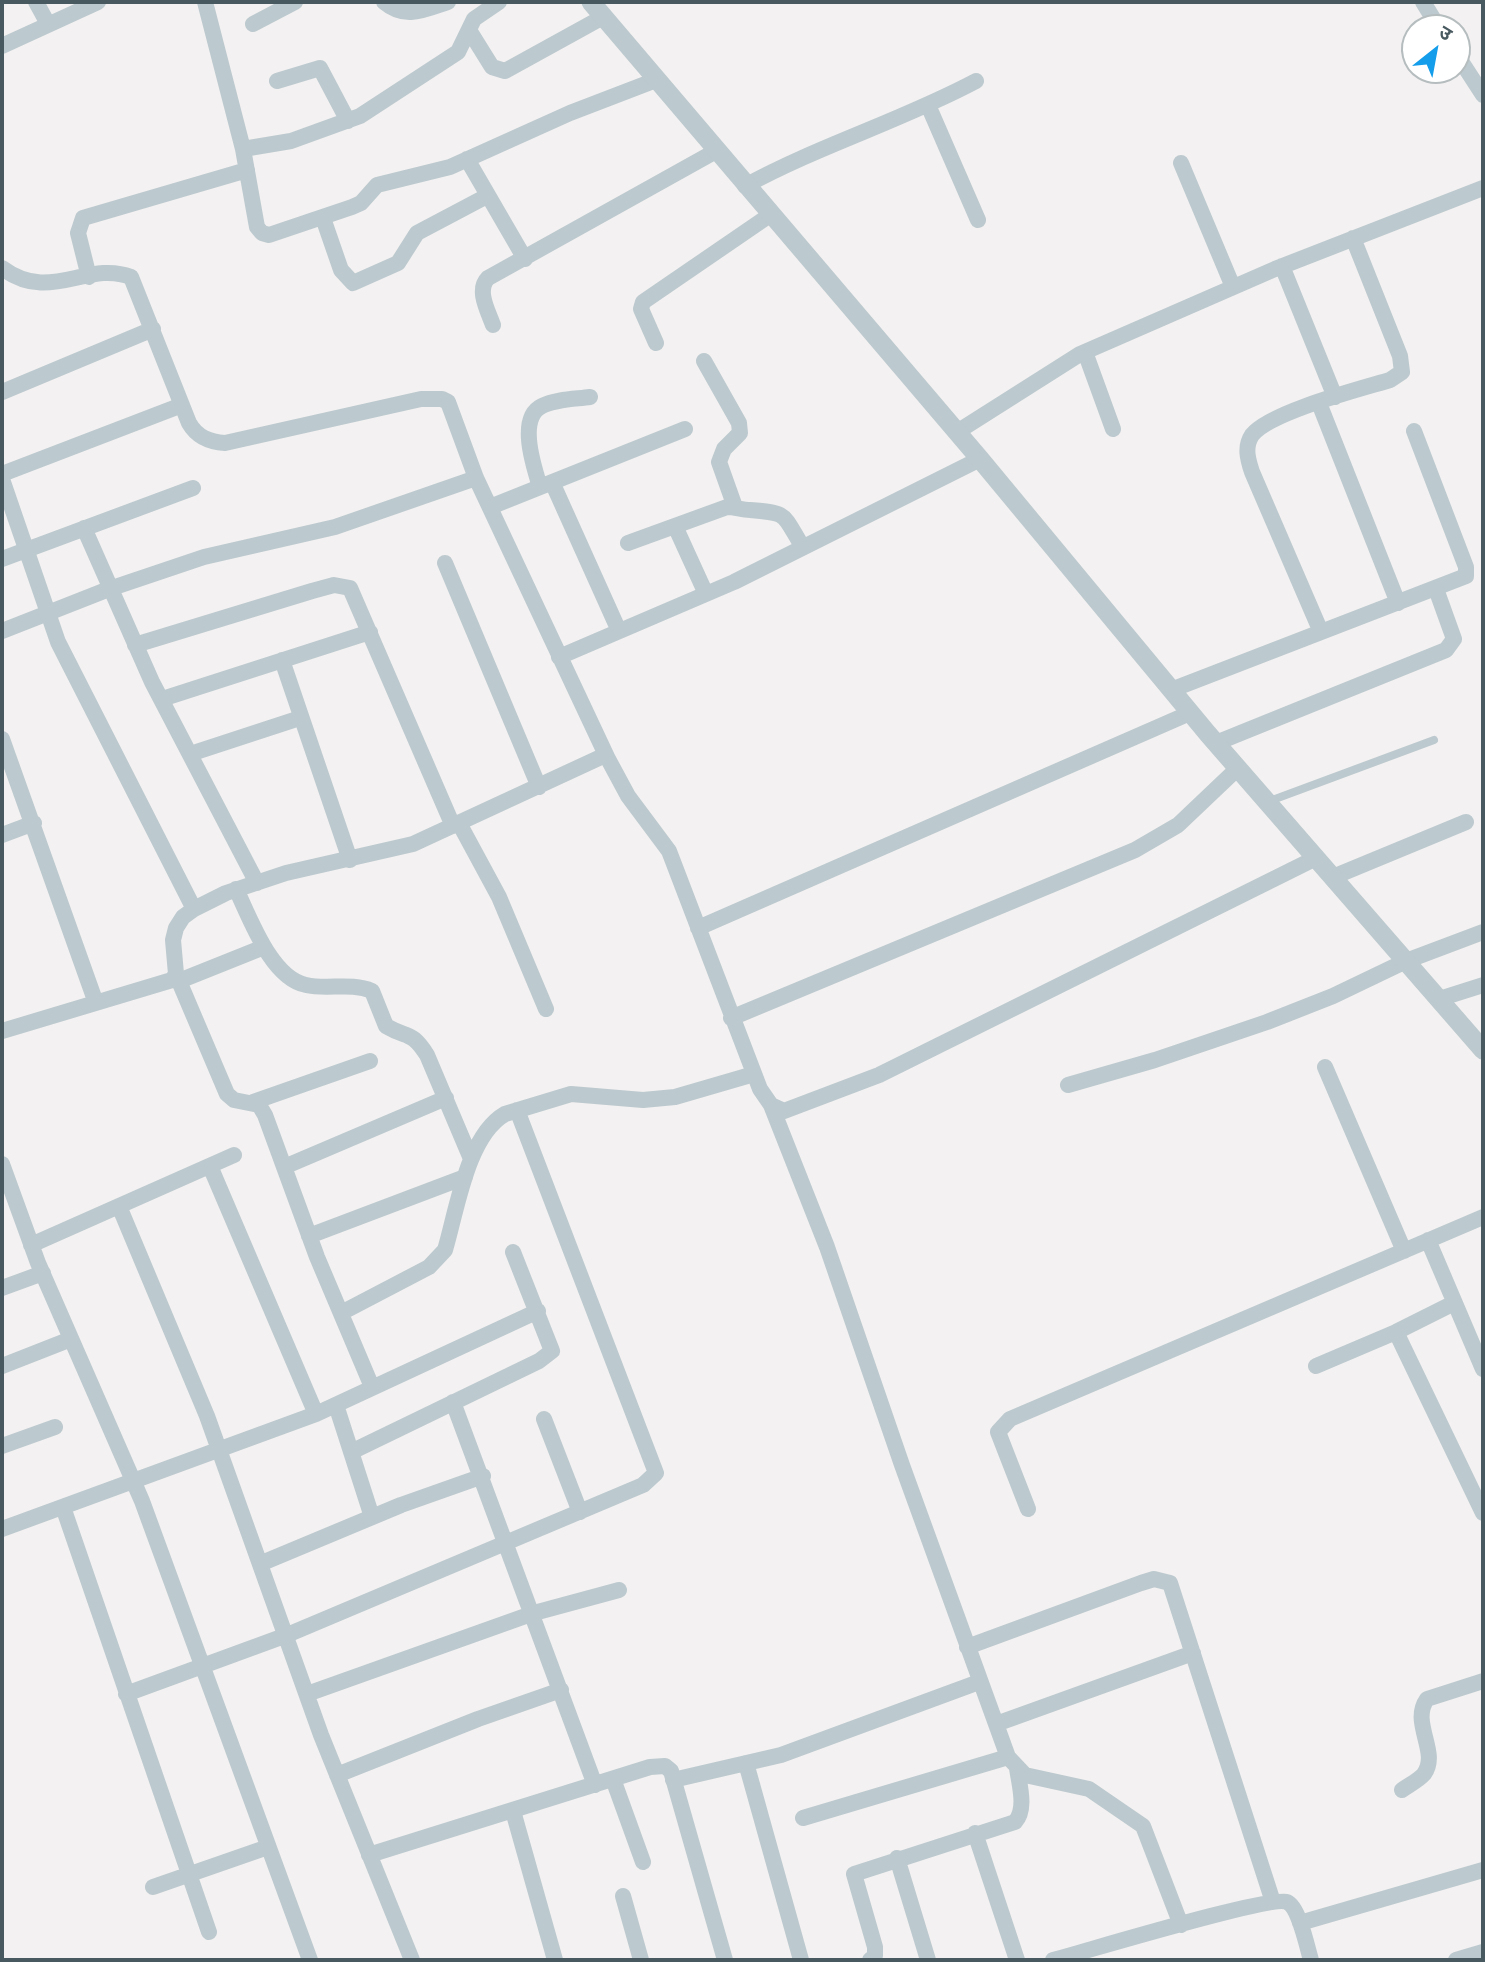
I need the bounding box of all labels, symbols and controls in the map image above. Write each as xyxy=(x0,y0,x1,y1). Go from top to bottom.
north arrow xyxy=(1401,14,1471,84)
text: उ xyxy=(1435,20,1456,45)

